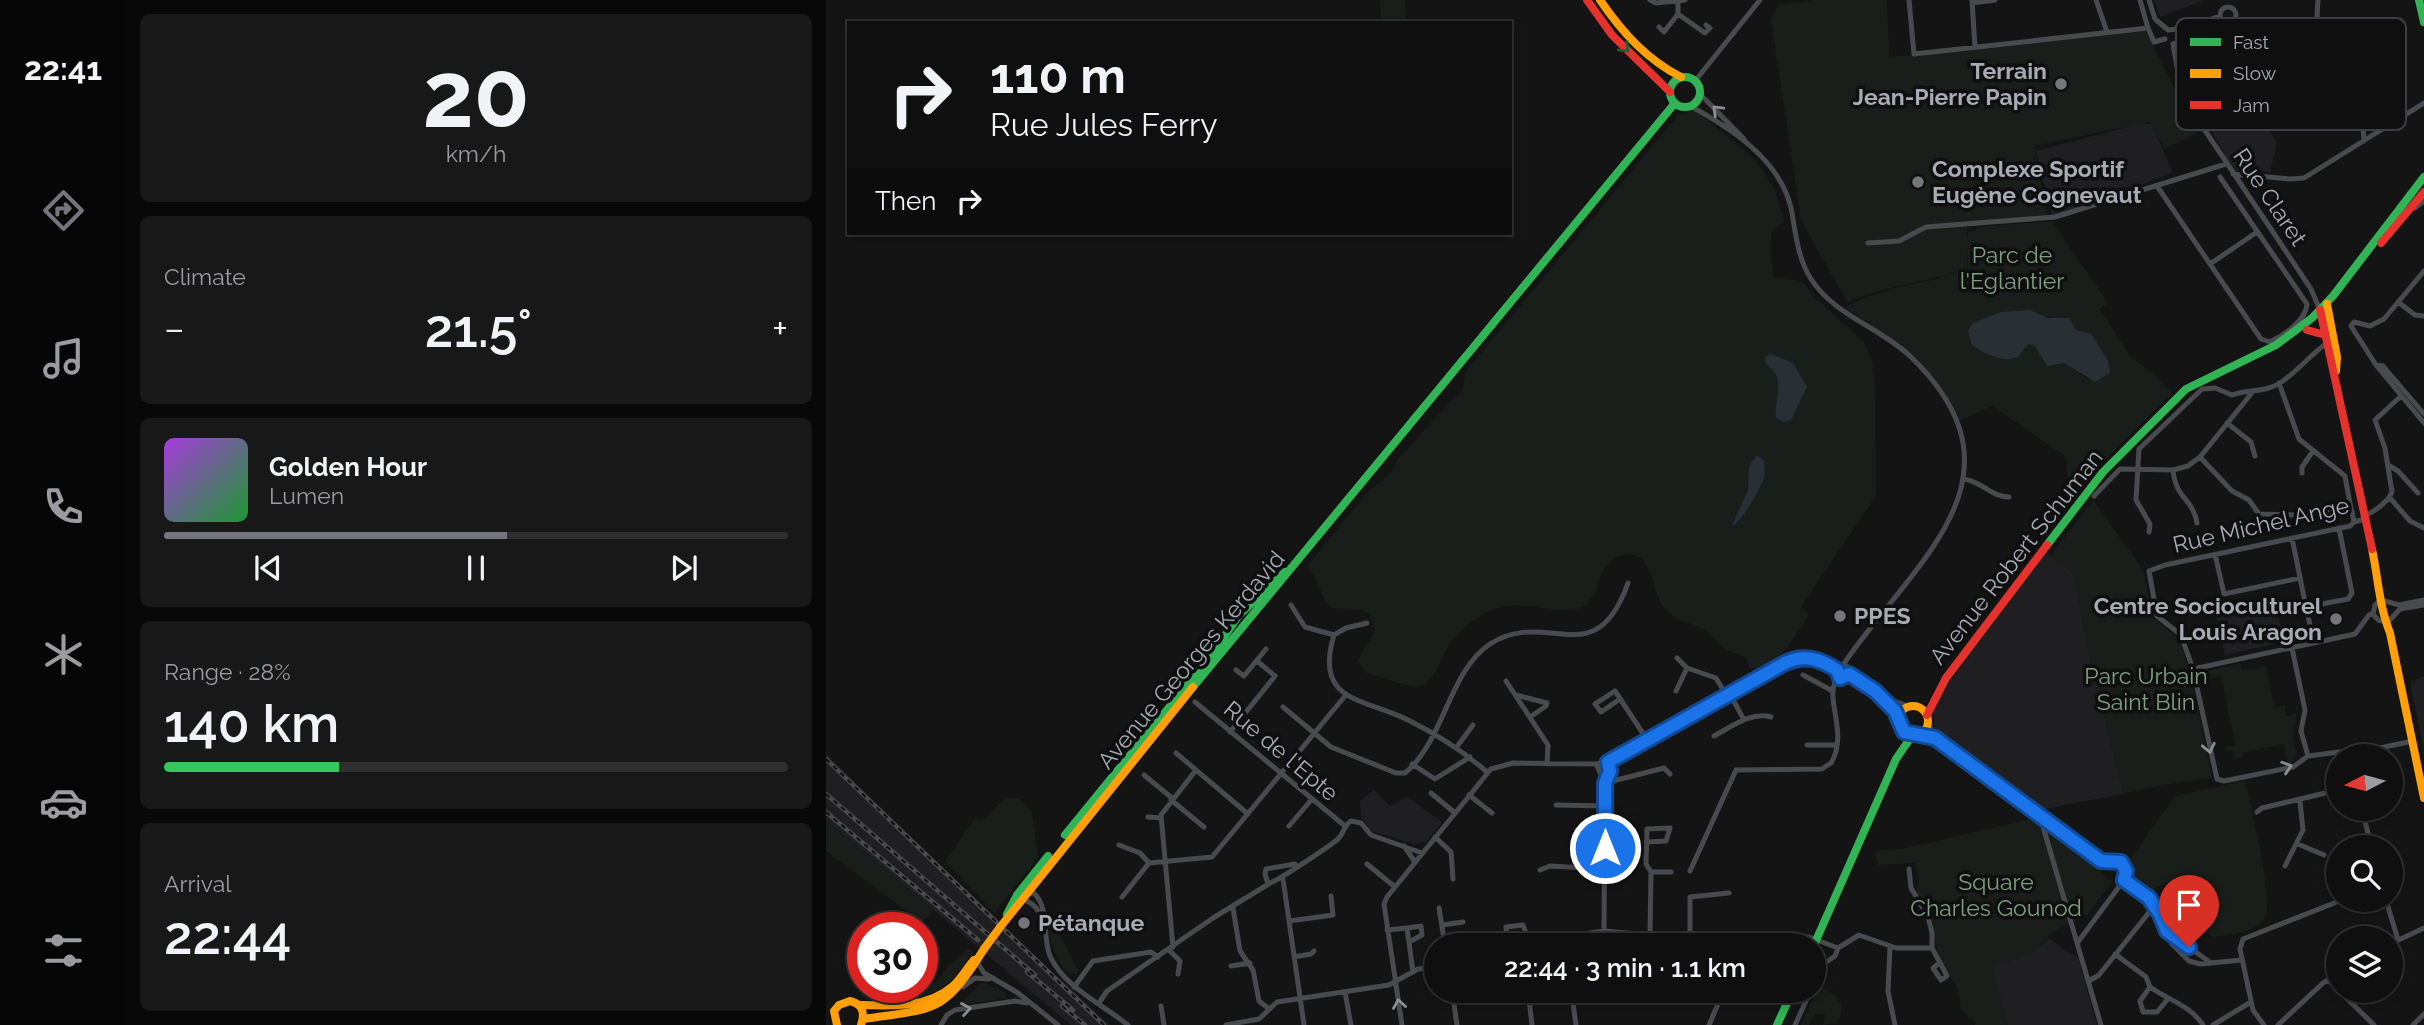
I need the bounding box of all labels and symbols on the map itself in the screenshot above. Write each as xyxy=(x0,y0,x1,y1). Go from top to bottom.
legend xyxy=(2176,18,2406,130)
text: Fast xyxy=(2233,31,2269,53)
one-way arrow xyxy=(1617,40,1630,53)
place label: Terrain Jean-Pierre Papin xyxy=(1853,57,2047,110)
text: Slow xyxy=(2233,62,2277,84)
marker: Terrain Jean-Pierre Papin xyxy=(2053,76,2069,92)
text: Jam xyxy=(2233,94,2270,116)
one-way arrow xyxy=(1712,106,1725,119)
street label: Rue Claret xyxy=(2228,143,2313,251)
place label: Complexe Sportif Eugène Cognevaut xyxy=(1932,155,2142,208)
marker: Complexe Sportif Eugène Cognevaut xyxy=(1910,174,1926,190)
park label: Parc de l'Eglantier xyxy=(1960,241,2064,294)
street label: Avenue Robert Schuman xyxy=(1923,444,2108,669)
street label: Rue Michel Ange xyxy=(2170,491,2352,558)
street label: Avenue Georges Kerdavid xyxy=(1092,545,1290,774)
place label: Centre Socioculturel Louis Aragon xyxy=(2094,592,2323,645)
place label: PPES xyxy=(1854,602,1911,629)
marker: PPES xyxy=(1832,608,1848,624)
marker: Centre Socioculturel Louis Aragon xyxy=(2328,611,2344,627)
park label: Parc Urbain Saint Blin xyxy=(2084,662,2208,715)
street label: Rue de l'Epte xyxy=(1219,695,1344,806)
one-way arrow xyxy=(2201,742,2216,754)
north arrow xyxy=(2326,744,2403,821)
one-way arrow xyxy=(2281,760,2293,775)
position arrow xyxy=(1568,811,1642,885)
park label: Square Charles Gounod xyxy=(1910,868,2082,921)
pin xyxy=(2159,875,2219,947)
place label: Pétanque xyxy=(1038,909,1144,936)
speed limit sign: 30 xyxy=(847,912,938,1003)
marker: Pétanque xyxy=(1016,915,1032,931)
one-way arrow xyxy=(1392,998,1407,1010)
one-way arrow xyxy=(960,1002,972,1017)

